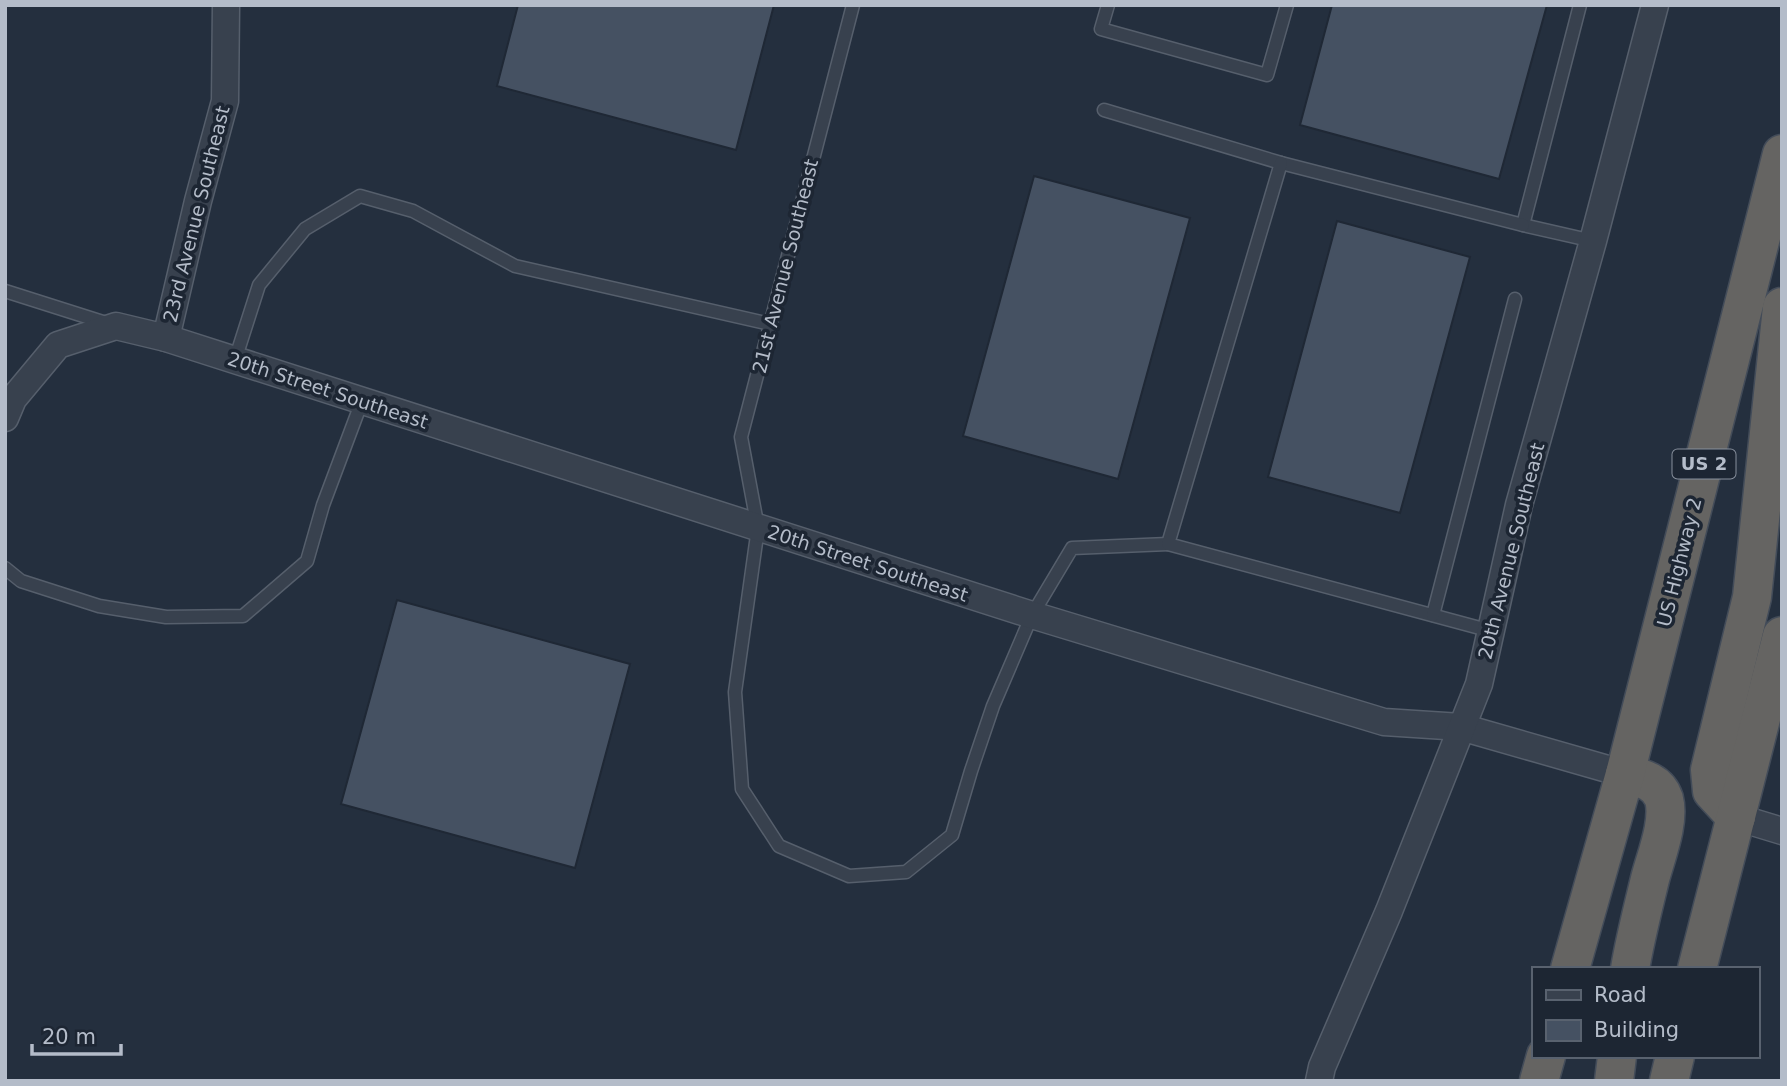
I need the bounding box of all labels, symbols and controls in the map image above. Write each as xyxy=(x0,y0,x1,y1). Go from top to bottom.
street label: 23rd Avenue Southeast xyxy=(158,103,234,325)
street label: 21st Avenue Southeast xyxy=(748,157,822,375)
street label: 20th Street Southeast xyxy=(225,347,431,433)
street label: 20th Avenue Southeast xyxy=(1473,441,1549,661)
road number: US 2 xyxy=(1672,450,1736,478)
street label: US Highway 2 xyxy=(1652,495,1706,629)
street label: 20th Street Southeast xyxy=(765,520,971,606)
legend xyxy=(1532,967,1759,1058)
text: Road xyxy=(1594,983,1647,1007)
scale bar xyxy=(32,1012,121,1056)
text: Building xyxy=(1594,1018,1679,1042)
text: 20 m xyxy=(42,1025,96,1049)

